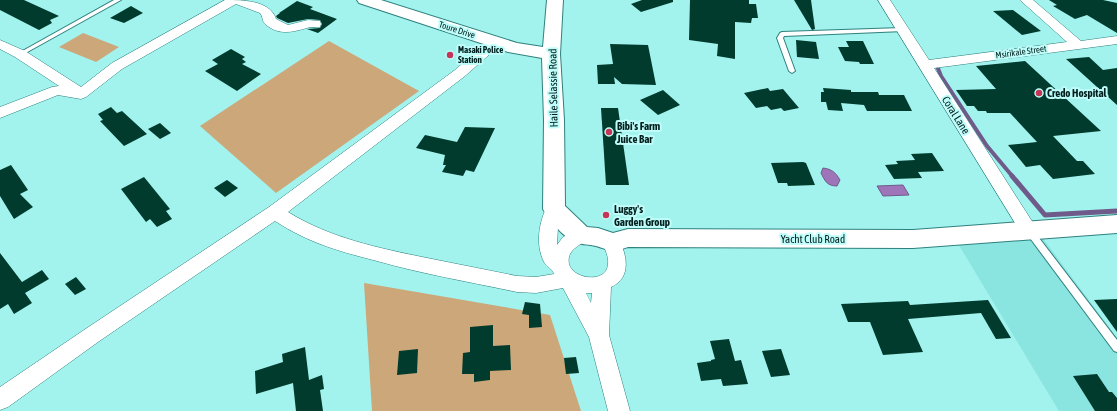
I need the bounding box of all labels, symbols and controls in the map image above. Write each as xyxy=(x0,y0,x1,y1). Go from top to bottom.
street label: Toure Drive xyxy=(438,19,476,41)
street label: Msirikale Street xyxy=(995,43,1048,61)
place label: Masaki Police Station xyxy=(458,45,503,65)
street label: Haile Selassie Road xyxy=(546,49,560,127)
marker: Masaki Police Station xyxy=(445,50,455,60)
place label: Credo Hospital xyxy=(1047,87,1107,99)
marker: Credo Hospital xyxy=(1034,88,1044,98)
street label: Coral Lane xyxy=(940,94,972,136)
place label: Bibi's Farm Juice Bar xyxy=(616,120,660,145)
marker: Bibi's Farm Juice Bar xyxy=(604,127,614,137)
place label: Luggy's Garden Group xyxy=(614,203,670,228)
marker: Luggy's Garden Group xyxy=(601,210,611,220)
street label: Yacht Club Road xyxy=(781,233,845,245)

